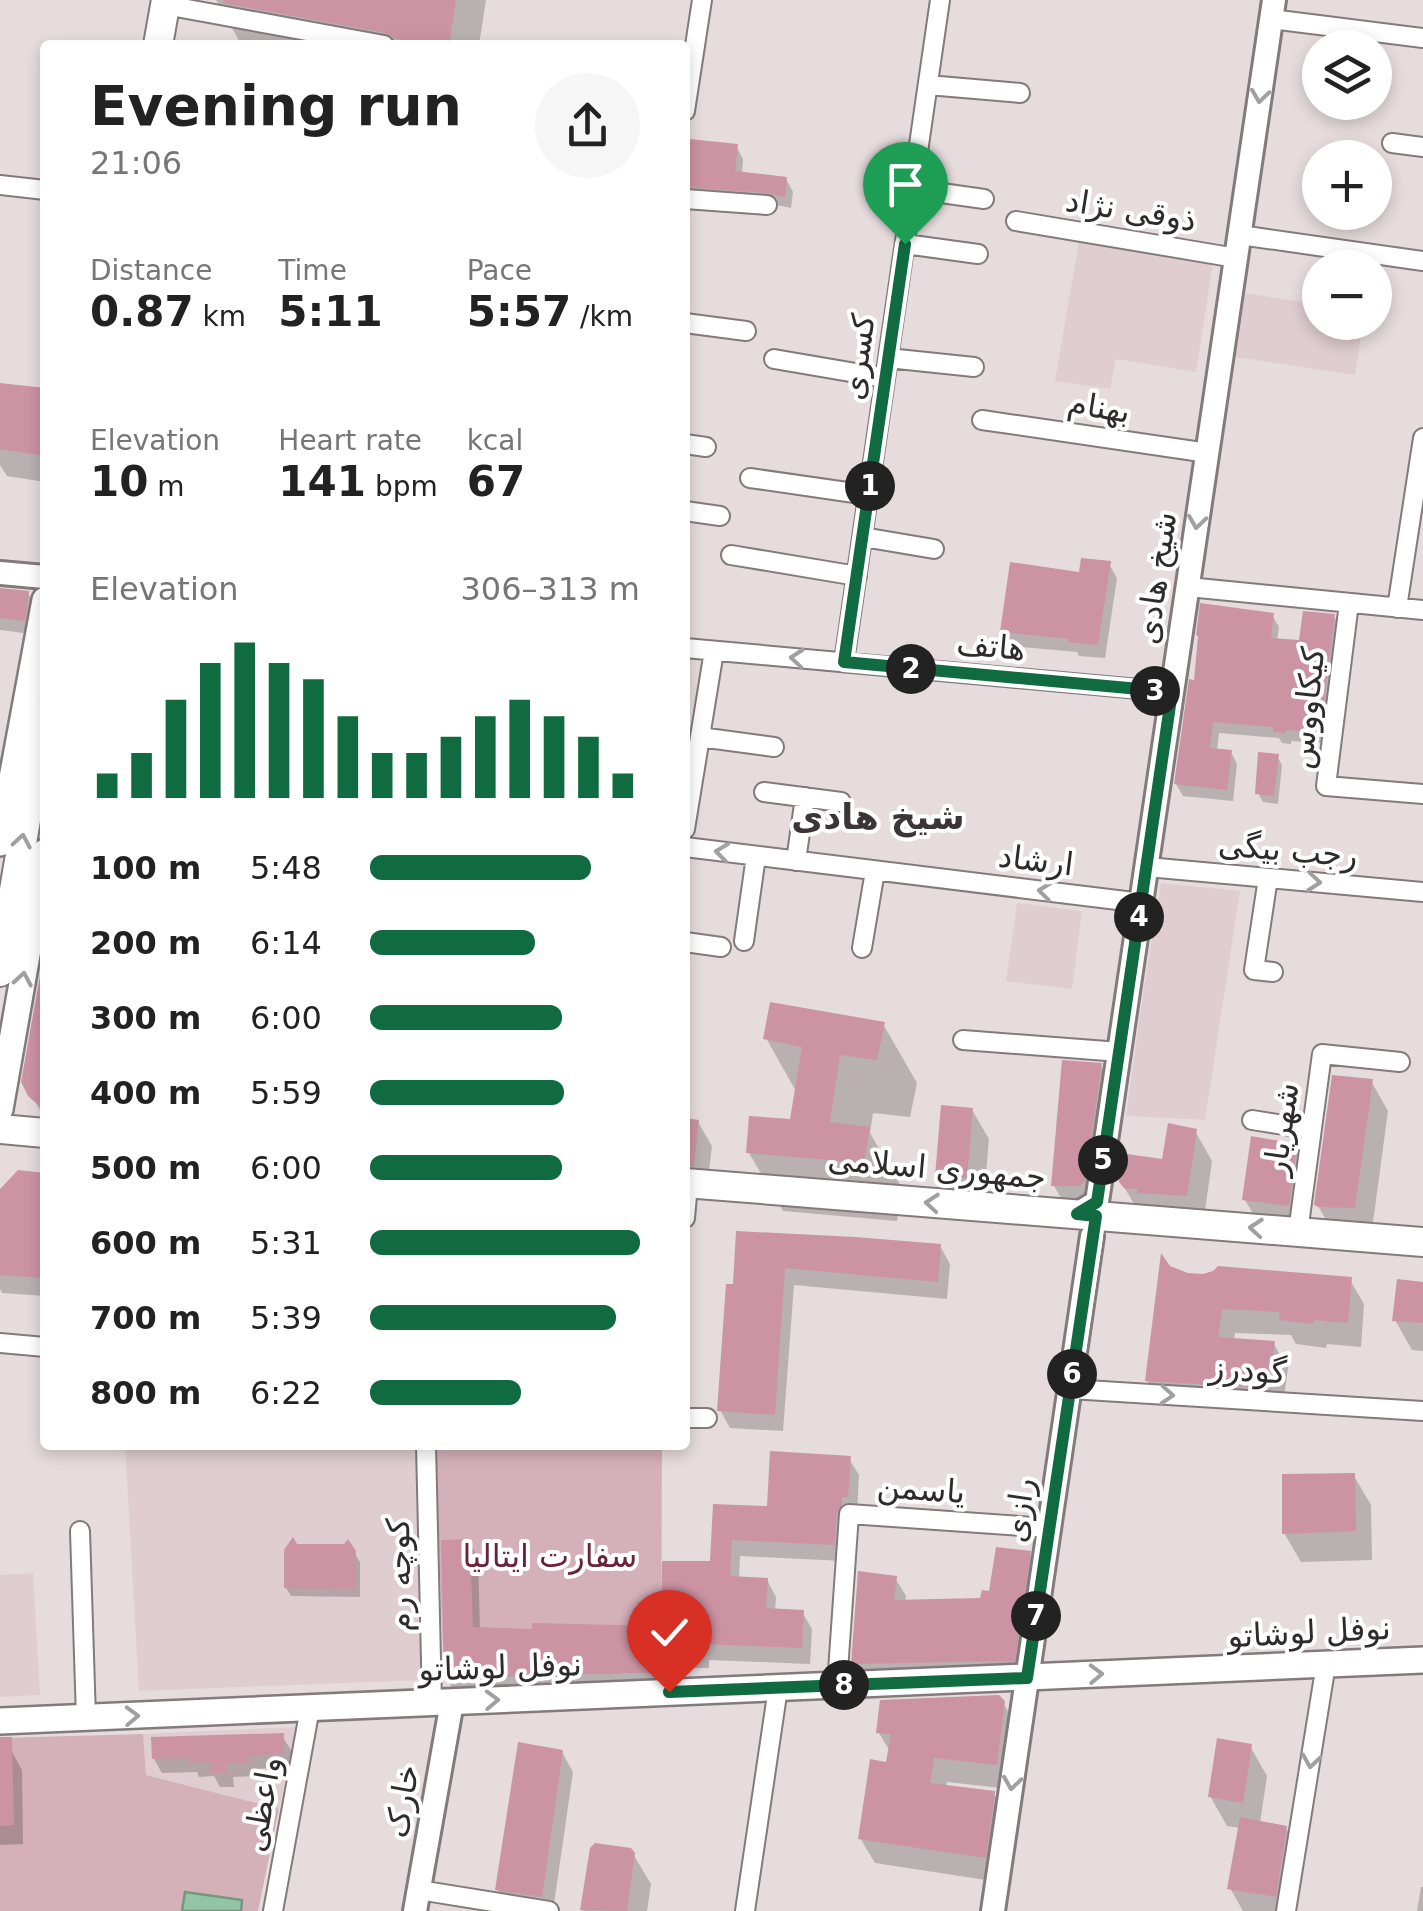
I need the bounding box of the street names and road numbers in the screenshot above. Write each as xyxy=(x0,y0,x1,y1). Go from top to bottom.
street label: ذوقی نژاد xyxy=(1063,181,1199,239)
street label: کسری xyxy=(833,311,883,402)
street label: بهنام xyxy=(1065,383,1133,431)
street label: شیخ هادی xyxy=(1128,509,1184,647)
street label: هاتف xyxy=(955,624,1027,668)
street label: کیکاووس xyxy=(1282,644,1332,771)
street label: رجب بیگی xyxy=(1217,825,1359,875)
street label: ارشاد xyxy=(996,837,1076,883)
street label: شهریار xyxy=(1255,1080,1306,1180)
street label: جمهوری اسلامی xyxy=(826,1140,1048,1196)
street label: گودرز xyxy=(1206,1348,1288,1392)
street label: یاسمن xyxy=(876,1467,966,1511)
street label: رازی xyxy=(996,1475,1042,1545)
street label: کوچه رم xyxy=(379,1517,419,1632)
street label: نوفل لوشاتو xyxy=(1224,1609,1392,1655)
street label: نوفل لوشاتو xyxy=(416,1645,582,1689)
street label: واعظی xyxy=(235,1753,289,1855)
street label: خارک xyxy=(377,1761,427,1841)

